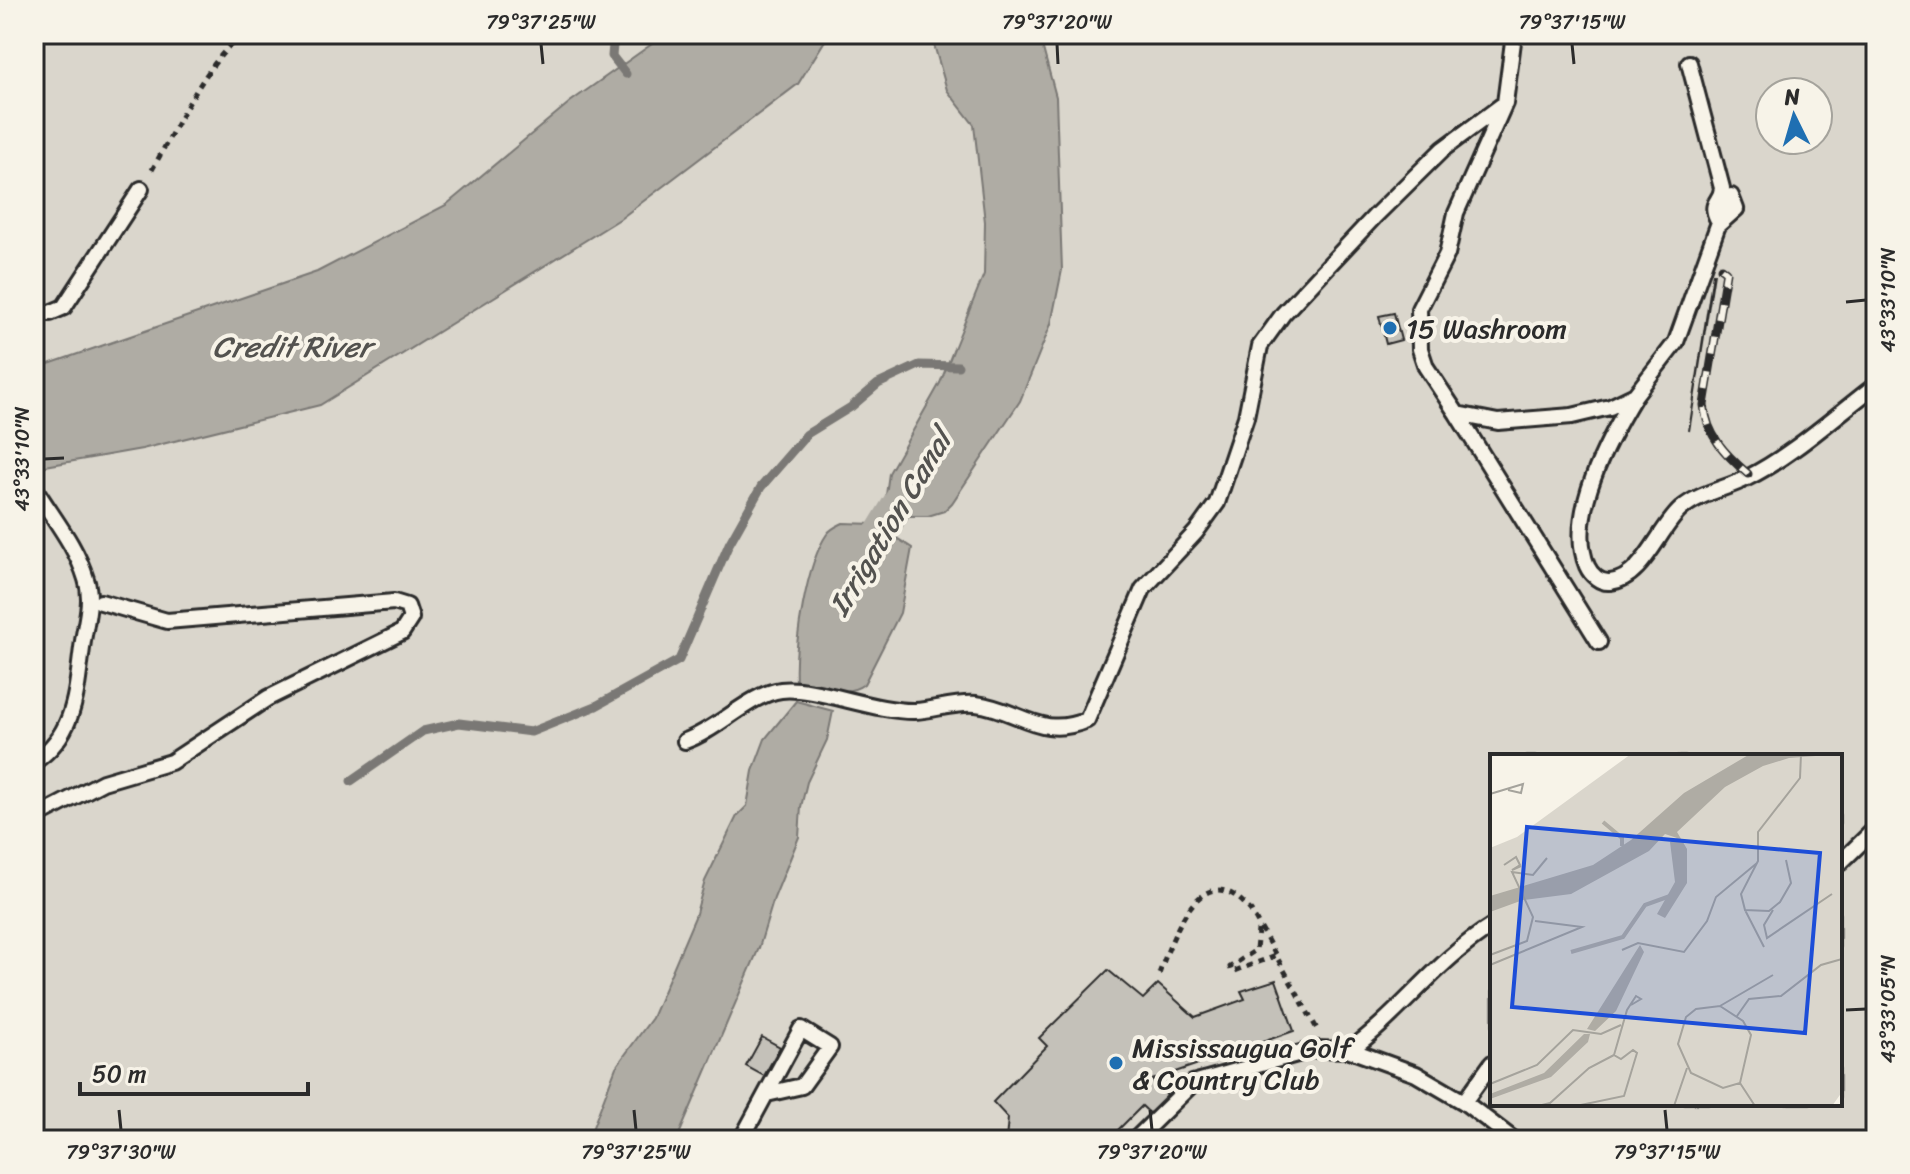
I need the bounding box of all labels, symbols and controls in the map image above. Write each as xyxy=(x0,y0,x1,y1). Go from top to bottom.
text: 79°37'25"W xyxy=(486,5,596,40)
text: 79°37'20"W xyxy=(1002,5,1113,40)
text: 79°37'15"W xyxy=(1519,5,1626,40)
north arrow xyxy=(1754,76,1834,156)
text: N xyxy=(1782,76,1802,117)
text: 43°33'10"N xyxy=(1871,247,1906,352)
place label: 15 Washroom xyxy=(1406,304,1567,353)
marker: 15 Washroom xyxy=(1381,319,1399,337)
water label: Credit River xyxy=(213,320,377,374)
text: 43°33'10"N xyxy=(5,406,40,511)
water label: Irrigation Canal xyxy=(812,414,970,627)
inset map xyxy=(1490,754,1842,1106)
text: 43°33'05"N xyxy=(1871,955,1906,1063)
place label: Mississaugua Golf & Country Club xyxy=(1132,1023,1356,1104)
scale bar xyxy=(80,1046,308,1096)
text: 50 m xyxy=(92,1053,147,1095)
marker: Mississaugua Golf & Country Club xyxy=(1107,1054,1125,1072)
text: 79°37'30"W xyxy=(66,1135,176,1170)
text: 79°37'25"W xyxy=(581,1135,691,1170)
text: 79°37'20"W xyxy=(1097,1135,1208,1170)
text: 79°37'15"W xyxy=(1614,1135,1721,1170)

